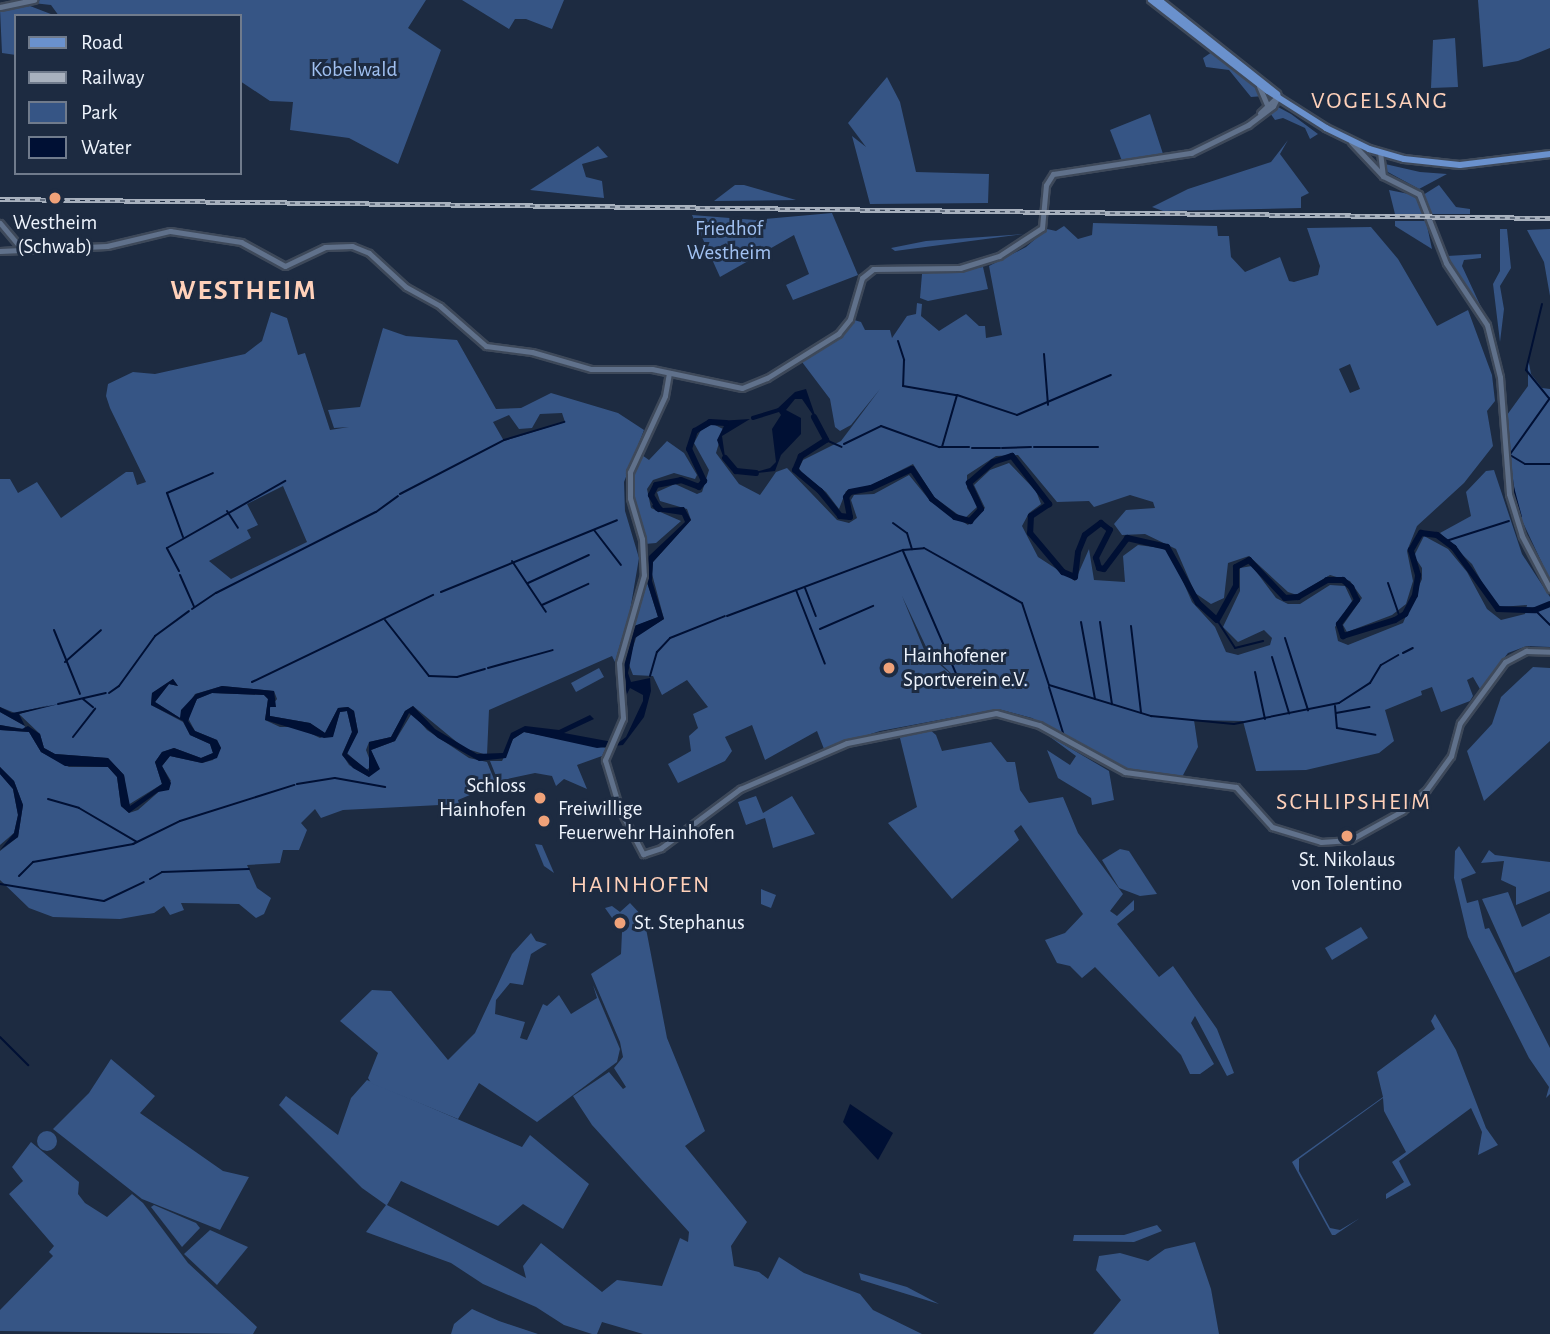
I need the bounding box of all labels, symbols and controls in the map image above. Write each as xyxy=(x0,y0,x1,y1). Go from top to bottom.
legend xyxy=(14,14,242,175)
text: Road xyxy=(81,32,123,53)
park label: Kobelwald xyxy=(311,57,397,83)
text: Railway xyxy=(81,67,144,88)
district label: VOGELSANG xyxy=(1312,88,1448,116)
text: Park xyxy=(81,102,117,123)
text: Water xyxy=(81,137,131,158)
marker: Westheim (Schwab) xyxy=(45,188,65,208)
place label: Westheim (Schwab) xyxy=(13,210,97,260)
park label: Friedhof Westheim xyxy=(687,216,771,266)
district label: WESTHEIM xyxy=(171,274,317,308)
place label: Hainhofener Sportverein e.V. xyxy=(903,643,1028,693)
marker: Hainhofener Sportverein e.V. xyxy=(881,660,897,676)
place label: Schloss Hainhofen xyxy=(439,773,526,823)
district label: SCHLIPSHEIM xyxy=(1277,789,1431,817)
marker: Schloss Hainhofen xyxy=(532,790,548,806)
place label: Freiwillige Feuerwehr Hainhofen xyxy=(558,796,735,846)
marker: Freiwillige Feuerwehr Hainhofen xyxy=(536,813,552,829)
marker: St. Nikolaus von Tolentino xyxy=(1339,828,1355,844)
place label: St. Nikolaus von Tolentino xyxy=(1292,847,1402,897)
district label: HAINHOFEN xyxy=(572,872,710,900)
place label: St. Stephanus xyxy=(634,910,745,936)
marker: St. Stephanus xyxy=(612,915,628,931)

